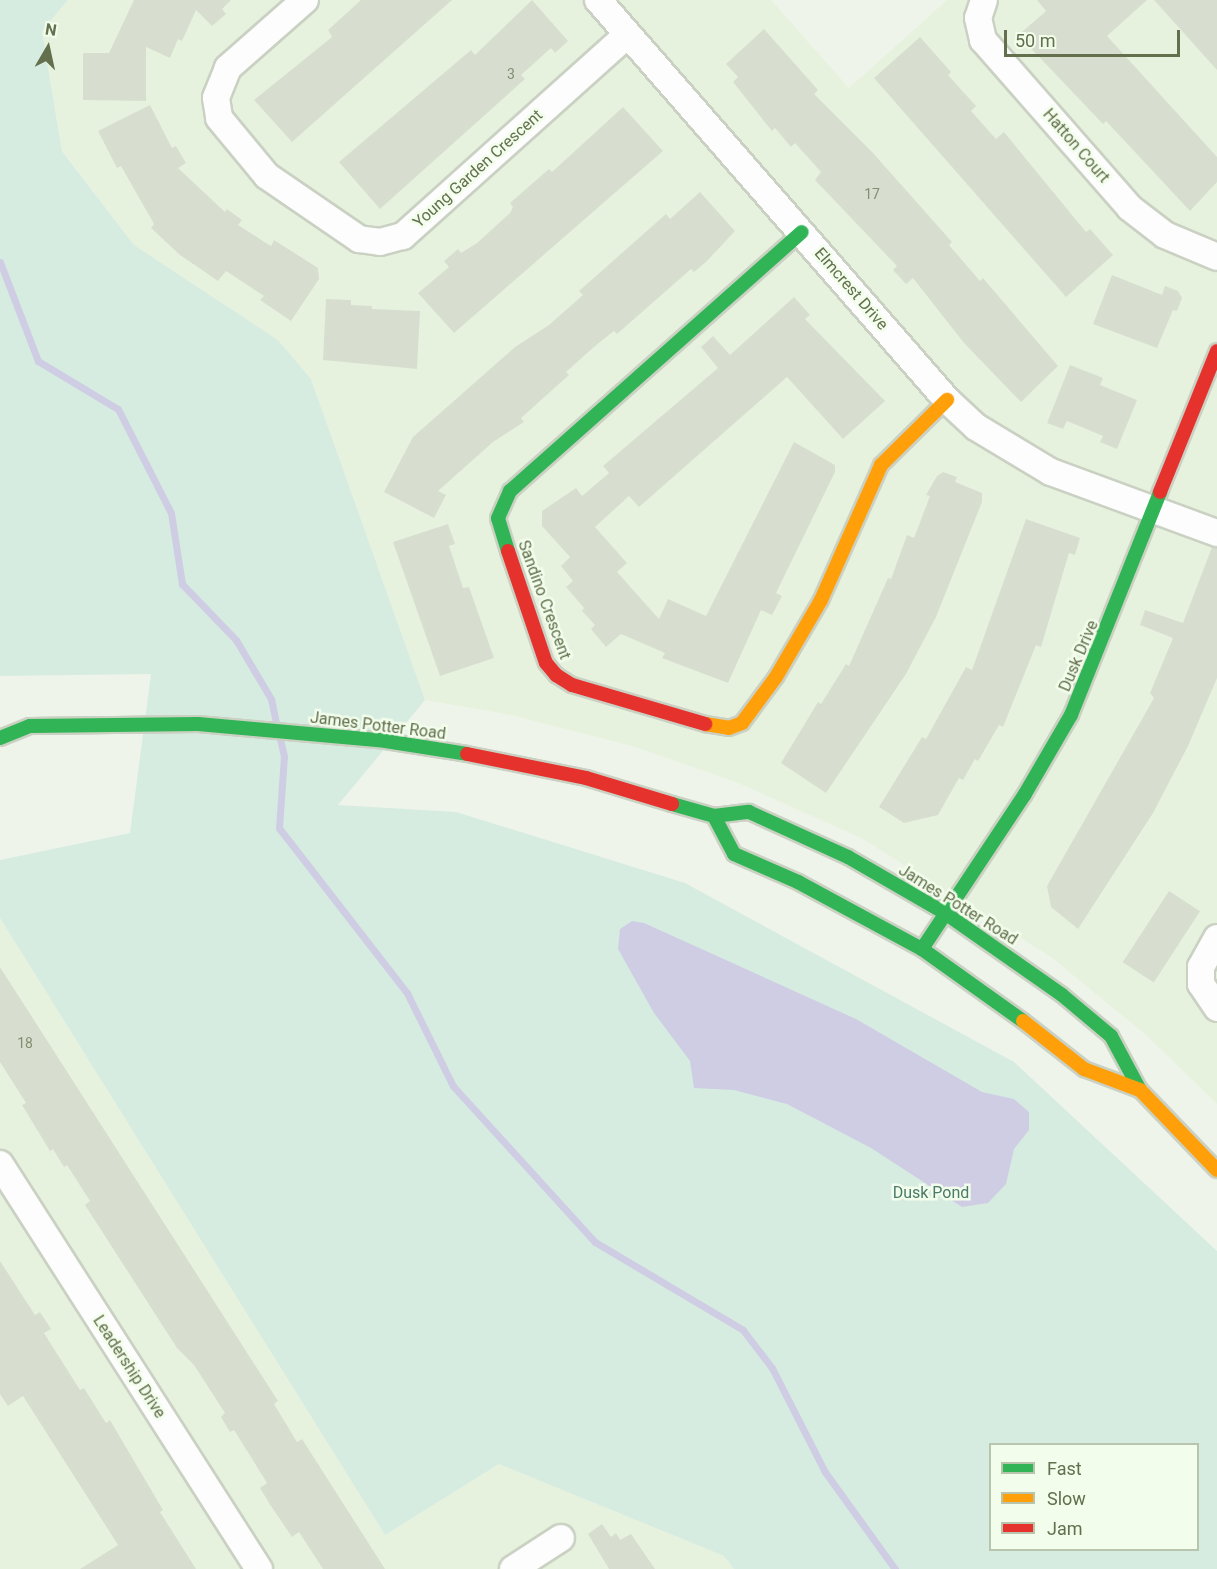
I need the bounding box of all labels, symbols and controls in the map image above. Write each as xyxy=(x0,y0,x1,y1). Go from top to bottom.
north arrow xyxy=(18,18,78,78)
scale bar xyxy=(1007,18,1182,56)
text: N xyxy=(44,19,58,40)
text: 50 m xyxy=(1015,30,1055,51)
house number: 3 xyxy=(507,66,515,82)
street label: Hatton Court xyxy=(1039,105,1113,187)
street label: Young Garden Crescent xyxy=(409,106,547,232)
house number: 17 xyxy=(864,186,880,202)
street label: Elmcrest Drive xyxy=(810,244,892,334)
street label: Sandino Crescent xyxy=(514,538,574,662)
street label: Dusk Drive xyxy=(1055,617,1103,695)
street label: James Potter Road xyxy=(309,708,447,744)
street label: James Potter Road xyxy=(895,861,1021,949)
house number: 18 xyxy=(17,1035,33,1051)
park label: Dusk Pond xyxy=(893,1183,969,1203)
street label: Leadership Drive xyxy=(89,1312,169,1422)
legend xyxy=(989,1443,1199,1551)
text: Fast xyxy=(1047,1458,1082,1479)
text: Slow xyxy=(1047,1488,1086,1509)
text: Jam xyxy=(1047,1518,1083,1539)

